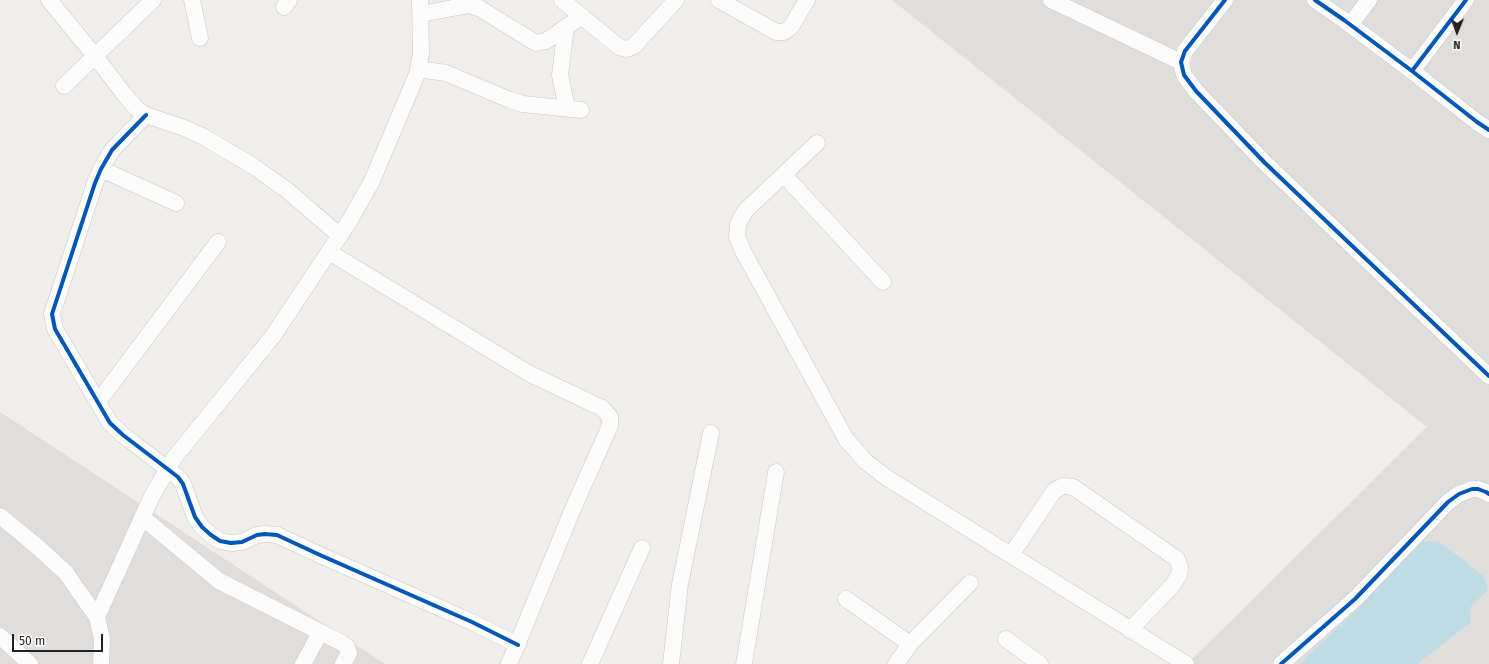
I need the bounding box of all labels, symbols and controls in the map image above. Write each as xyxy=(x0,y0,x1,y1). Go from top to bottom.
north arrow xyxy=(1437,12,1477,52)
text: N xyxy=(1453,38,1461,51)
scale bar xyxy=(14,626,105,652)
text: 50 m xyxy=(19,634,45,648)

